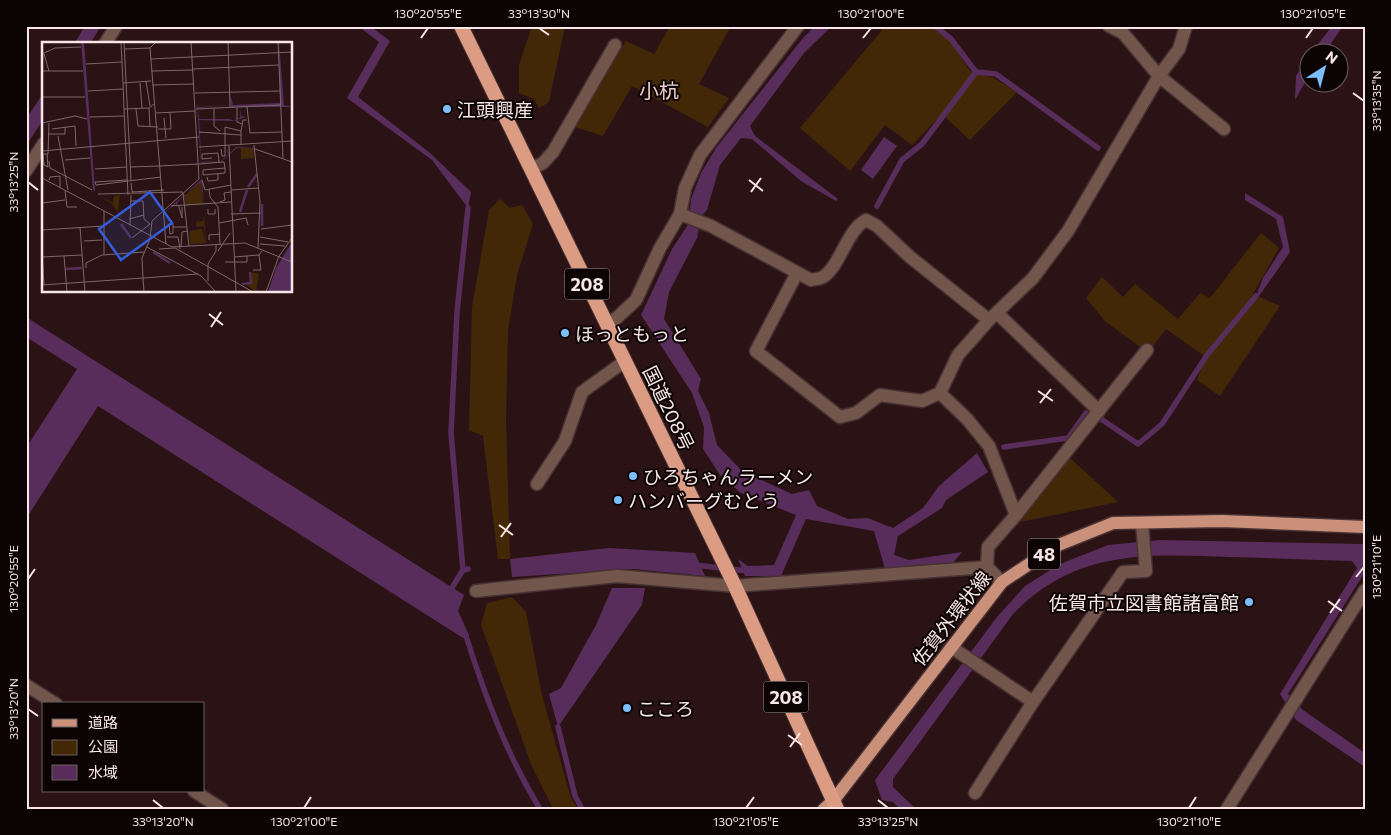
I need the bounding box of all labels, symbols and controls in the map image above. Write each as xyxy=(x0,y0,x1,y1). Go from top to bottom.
text: 130°20'55"E xyxy=(394,6,462,20)
text: 33°13'30"N xyxy=(508,6,570,20)
text: 130°21'00"E xyxy=(838,6,904,20)
text: 130°21'05"E xyxy=(1280,6,1346,20)
inset map xyxy=(42,42,292,292)
north arrow xyxy=(1298,42,1348,92)
text: N xyxy=(1323,47,1341,67)
text: 33°13'35"N xyxy=(1369,71,1383,131)
district label: 小杭 xyxy=(639,78,679,102)
place label: 江頭興産 xyxy=(457,98,533,121)
marker: 江頭興産 xyxy=(441,103,453,115)
text: 33°13'25"N xyxy=(6,152,20,212)
road number: 208 xyxy=(564,268,610,300)
place label: ほっともっと xyxy=(575,322,689,345)
marker: ほっともっと xyxy=(559,327,571,339)
street label: 国道208号 xyxy=(639,362,699,454)
place label: ひろちゃんラーメン xyxy=(643,465,813,488)
marker: ひろちゃんラーメン xyxy=(627,470,639,482)
place label: ハンバーグむとう xyxy=(628,489,780,512)
marker: ハンバーグむとう xyxy=(612,494,624,506)
text: 130°21'10"E xyxy=(1369,535,1383,599)
road number: 48 xyxy=(1028,538,1060,570)
text: 130°20'55"E xyxy=(6,545,20,613)
street label: 佐賀外環状線 xyxy=(907,566,995,670)
place label: 佐賀市立図書館諸富館 xyxy=(1049,591,1239,614)
marker: 佐賀市立図書館諸富館 xyxy=(1243,596,1255,608)
text: 33°13'20"N xyxy=(6,678,20,740)
road number: 208 xyxy=(764,682,808,712)
place label: こころ xyxy=(637,697,694,720)
legend xyxy=(42,702,205,792)
marker: こころ xyxy=(621,702,633,714)
text: 道路 xyxy=(88,713,118,731)
text: 公園 xyxy=(88,737,118,755)
text: 水域 xyxy=(88,763,118,781)
text: 33°13'20"N xyxy=(132,814,194,828)
text: 130°21'00"E xyxy=(271,814,337,828)
text: 130°21'05"E xyxy=(713,814,779,828)
text: 33°13'25"N xyxy=(858,814,918,828)
text: 130°21'10"E xyxy=(1157,814,1221,828)

